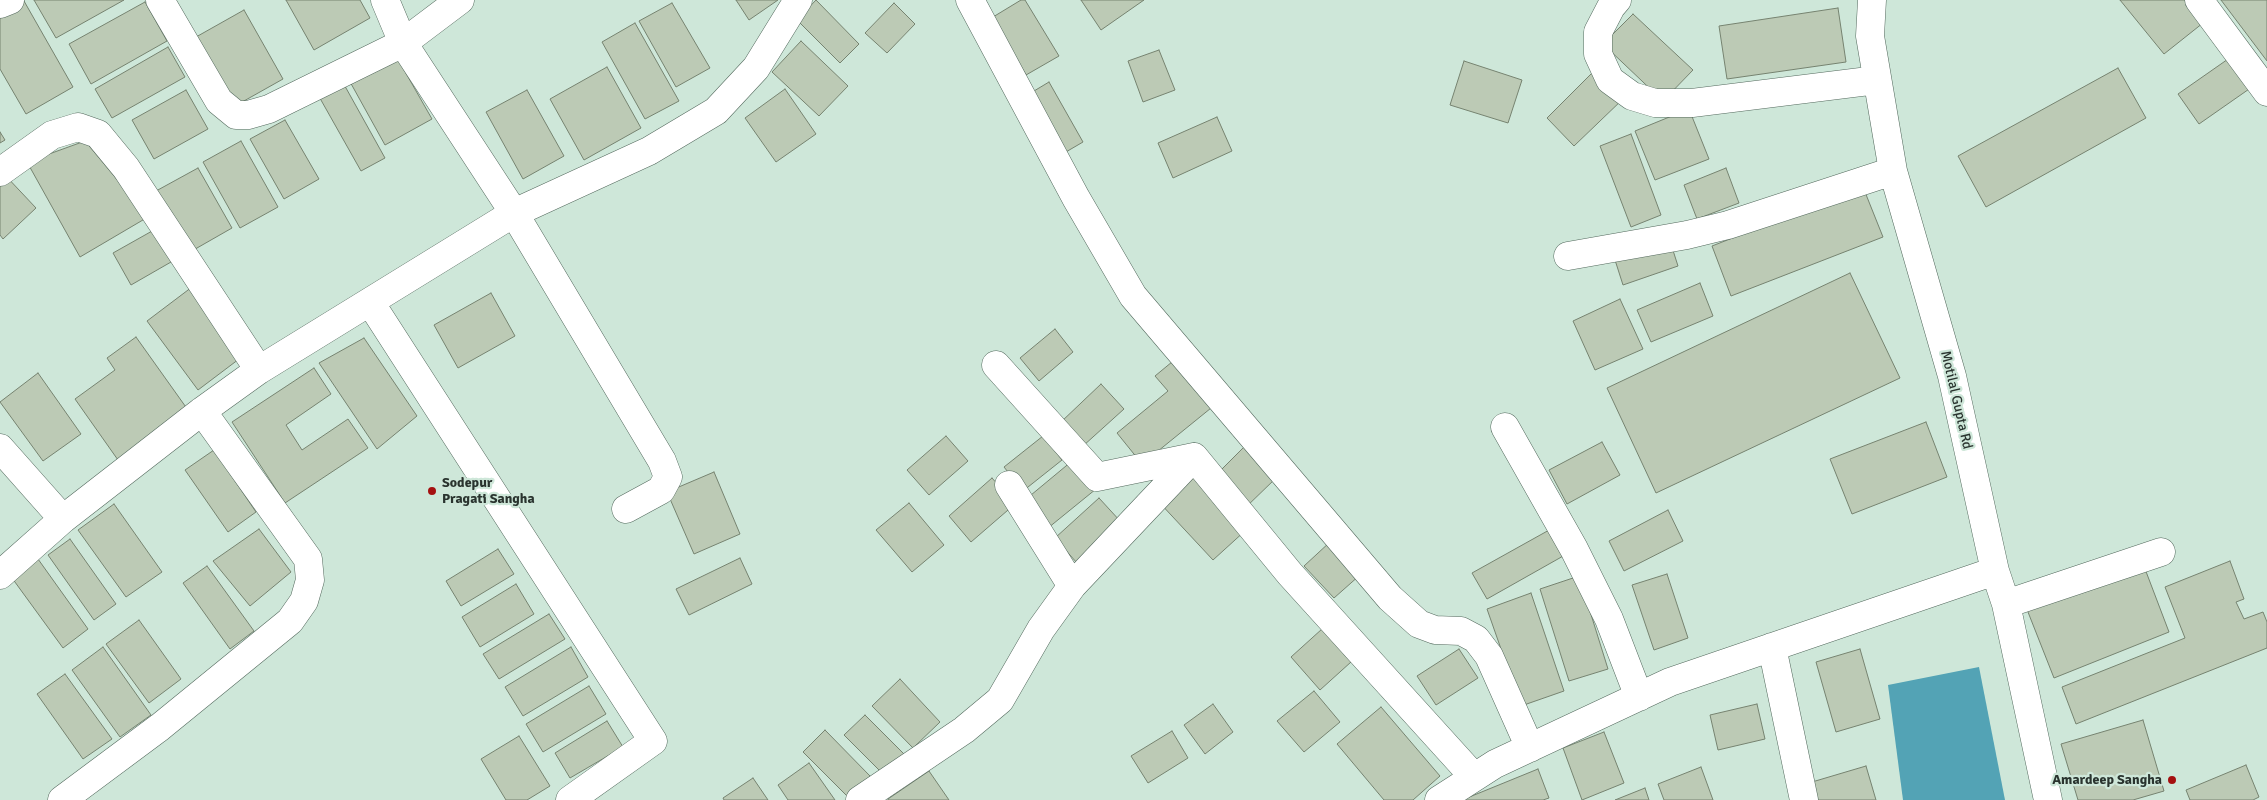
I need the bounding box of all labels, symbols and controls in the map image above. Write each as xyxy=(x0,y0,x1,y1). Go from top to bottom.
street label: Motilal Gupta Rd xyxy=(1937,349,1975,451)
place label: Sodepur Pragati Sangha xyxy=(442,475,535,508)
marker: Sodepur Pragati Sangha xyxy=(426,485,438,497)
place label: Amardeep Sangha xyxy=(2052,772,2162,788)
marker: Amardeep Sangha xyxy=(2166,774,2178,786)

